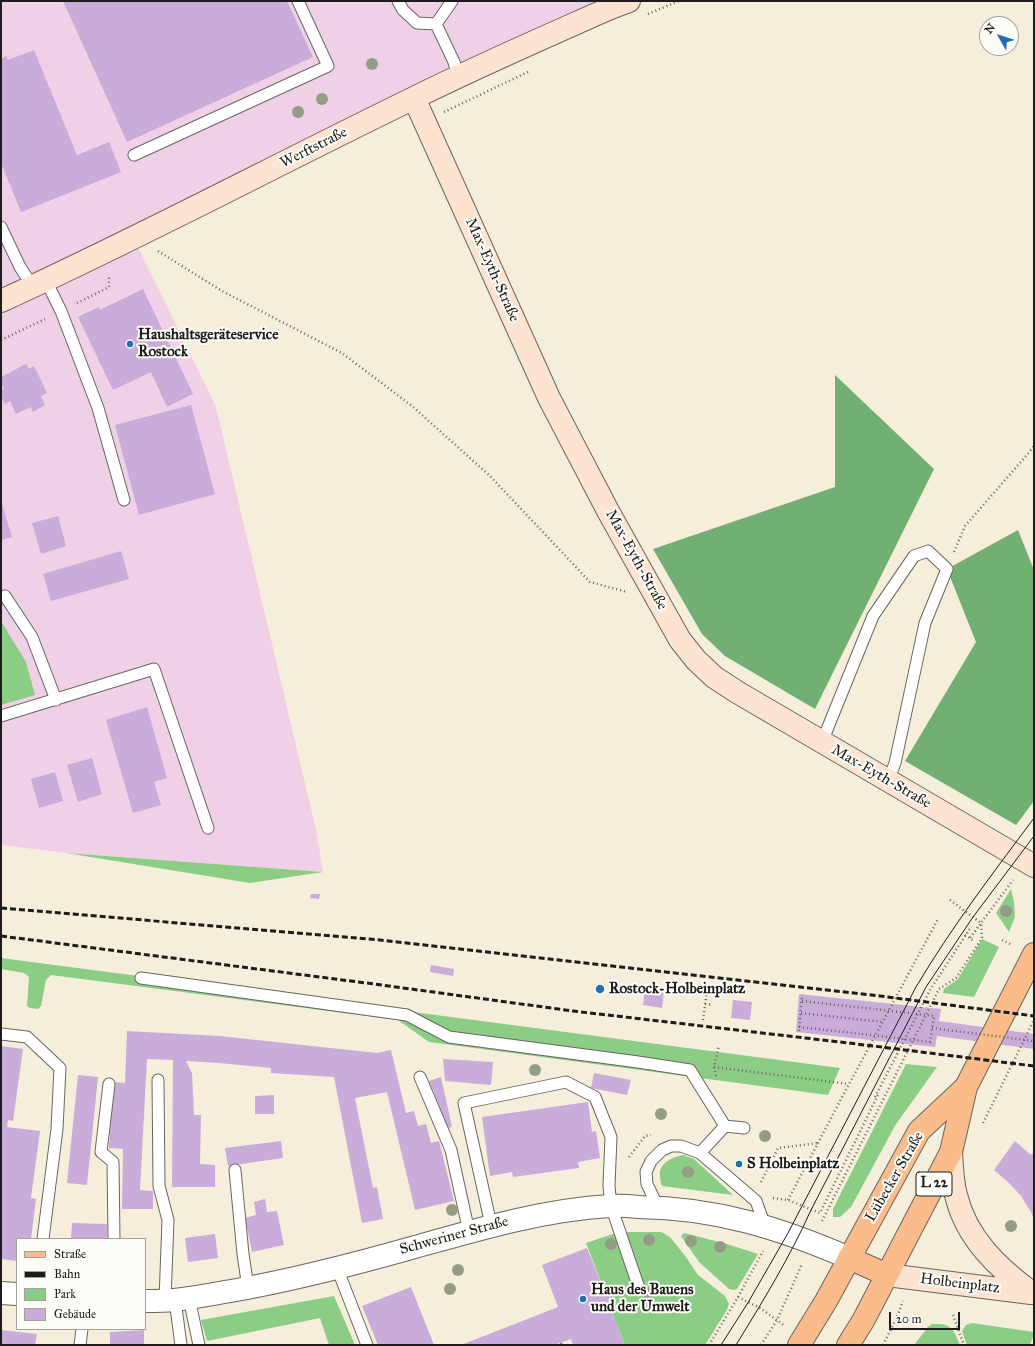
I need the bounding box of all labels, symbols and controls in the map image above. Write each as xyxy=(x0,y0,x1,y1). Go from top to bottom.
north arrow xyxy=(979,16,1019,56)
text: N xyxy=(982,21,998,36)
street label: Werftstraße xyxy=(278,123,350,173)
street label: Max-Eyth-Straße xyxy=(461,215,523,325)
place label: Haushaltsgeräteservice Rostock xyxy=(138,326,278,361)
marker: Haushaltsgeräteservice Rostock xyxy=(125,339,135,349)
street label: Max-Eyth-Straße xyxy=(601,507,671,613)
street label: Max-Eyth-Straße xyxy=(828,741,934,813)
place label: Rostock-Holbeinplatz xyxy=(609,980,745,998)
marker: Rostock-Holbeinplatz xyxy=(594,983,606,995)
street label: Lübecker Straße xyxy=(862,1129,928,1225)
place label: S Holbeinplatz xyxy=(747,1155,839,1173)
marker: S Holbeinplatz xyxy=(734,1159,744,1169)
road number: L 22 xyxy=(916,1172,952,1196)
street label: Schweriner Straße xyxy=(398,1213,510,1259)
legend xyxy=(16,1238,146,1330)
text: Straße xyxy=(54,1247,86,1261)
text: Bahn xyxy=(54,1267,80,1281)
street label: Holbeinplatz xyxy=(919,1270,1001,1298)
place label: Haus des Bauens und der Umwelt xyxy=(591,1281,694,1316)
text: Park xyxy=(54,1287,76,1301)
marker: Haus des Bauens und der Umwelt xyxy=(578,1294,588,1304)
scale bar xyxy=(891,1304,962,1330)
text: Gebäude xyxy=(54,1307,96,1321)
text: 20 m xyxy=(896,1312,922,1326)

